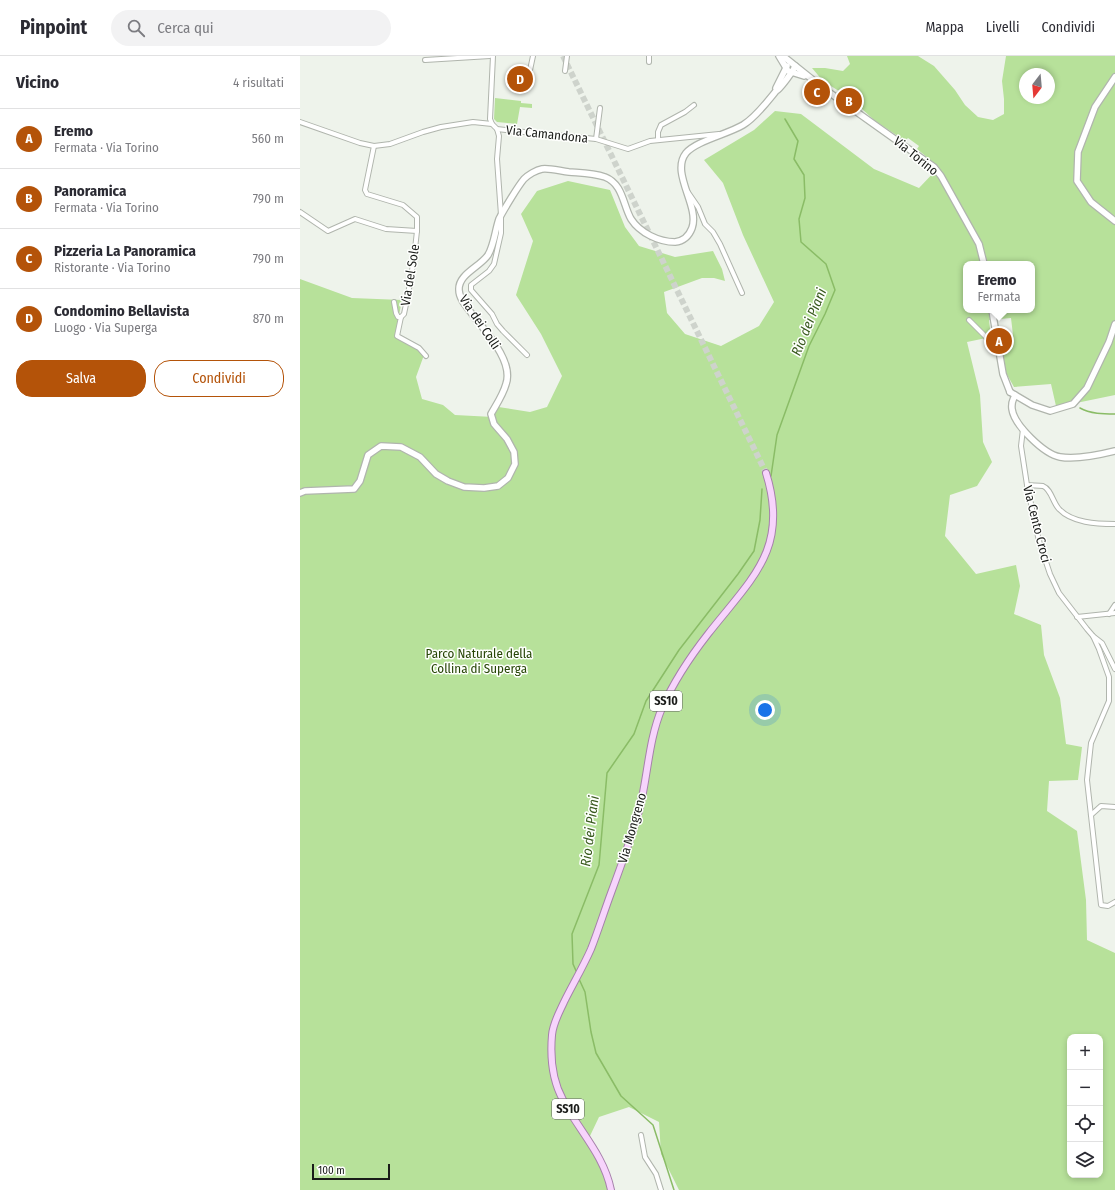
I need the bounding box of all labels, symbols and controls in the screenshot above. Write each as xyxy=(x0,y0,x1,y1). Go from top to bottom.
search box xyxy=(111,10,391,46)
text: Pinpoint xyxy=(20,16,87,39)
icon: search xyxy=(125,17,147,39)
text: Cerca qui xyxy=(157,19,214,37)
text: Mappa xyxy=(925,19,964,36)
text: Livelli xyxy=(986,19,1020,36)
text: Condividi xyxy=(1042,19,1095,36)
pin: D xyxy=(507,64,533,94)
north arrow xyxy=(1019,68,1055,104)
text: Vicino xyxy=(16,72,59,93)
text: 4 risultati xyxy=(233,75,284,90)
pin: C xyxy=(804,77,830,107)
pin: B xyxy=(836,86,862,116)
text: Eremo xyxy=(54,122,93,140)
street label: Via Camandona xyxy=(505,122,589,146)
text: A xyxy=(25,131,33,146)
text: 560 m xyxy=(252,131,284,146)
street label: Via Torino xyxy=(891,134,941,179)
text: Fermata · Via Torino xyxy=(54,140,159,155)
text: Panoramica xyxy=(54,182,126,200)
text: B xyxy=(25,191,33,206)
text: 790 m xyxy=(253,191,284,206)
text: Fermata · Via Torino xyxy=(54,200,159,215)
text: Pizzeria La Panoramica xyxy=(54,242,196,260)
street label: Via del Sole xyxy=(398,243,422,307)
text: C xyxy=(26,251,32,266)
text: 790 m xyxy=(253,251,284,266)
text: Ristorante · Via Torino xyxy=(54,260,170,275)
popup xyxy=(963,261,1035,313)
text: Eremo xyxy=(977,271,1017,289)
water label: Rio dei Piani xyxy=(788,285,830,358)
text: Fermata xyxy=(977,289,1021,304)
street label: Via dei Colli xyxy=(456,292,504,352)
text: Condomino Bellavista xyxy=(54,302,189,320)
text: D xyxy=(25,311,33,326)
text: 870 m xyxy=(253,311,284,326)
text: Luogo · Via Superga xyxy=(54,320,157,335)
pin: A xyxy=(986,326,1012,356)
button: Salva xyxy=(16,360,146,397)
button: Condividi xyxy=(154,360,284,397)
street label: Via Cento Croci xyxy=(1020,484,1054,564)
park label: Parco Naturale della Collina di Superga xyxy=(426,646,532,676)
road number: SS10 xyxy=(650,691,682,711)
your location xyxy=(755,700,775,720)
street label: Via Mongreno xyxy=(615,791,649,865)
water label: Rio dei Piani xyxy=(577,794,603,867)
map controls xyxy=(1067,1034,1103,1178)
button: + xyxy=(1067,1034,1103,1070)
button: − xyxy=(1067,1070,1103,1106)
road number: SS10 xyxy=(552,1099,584,1119)
button: locate xyxy=(1067,1106,1103,1142)
button: layers xyxy=(1067,1142,1103,1178)
scale bar xyxy=(312,1162,390,1181)
text: 100 m xyxy=(318,1164,345,1177)

